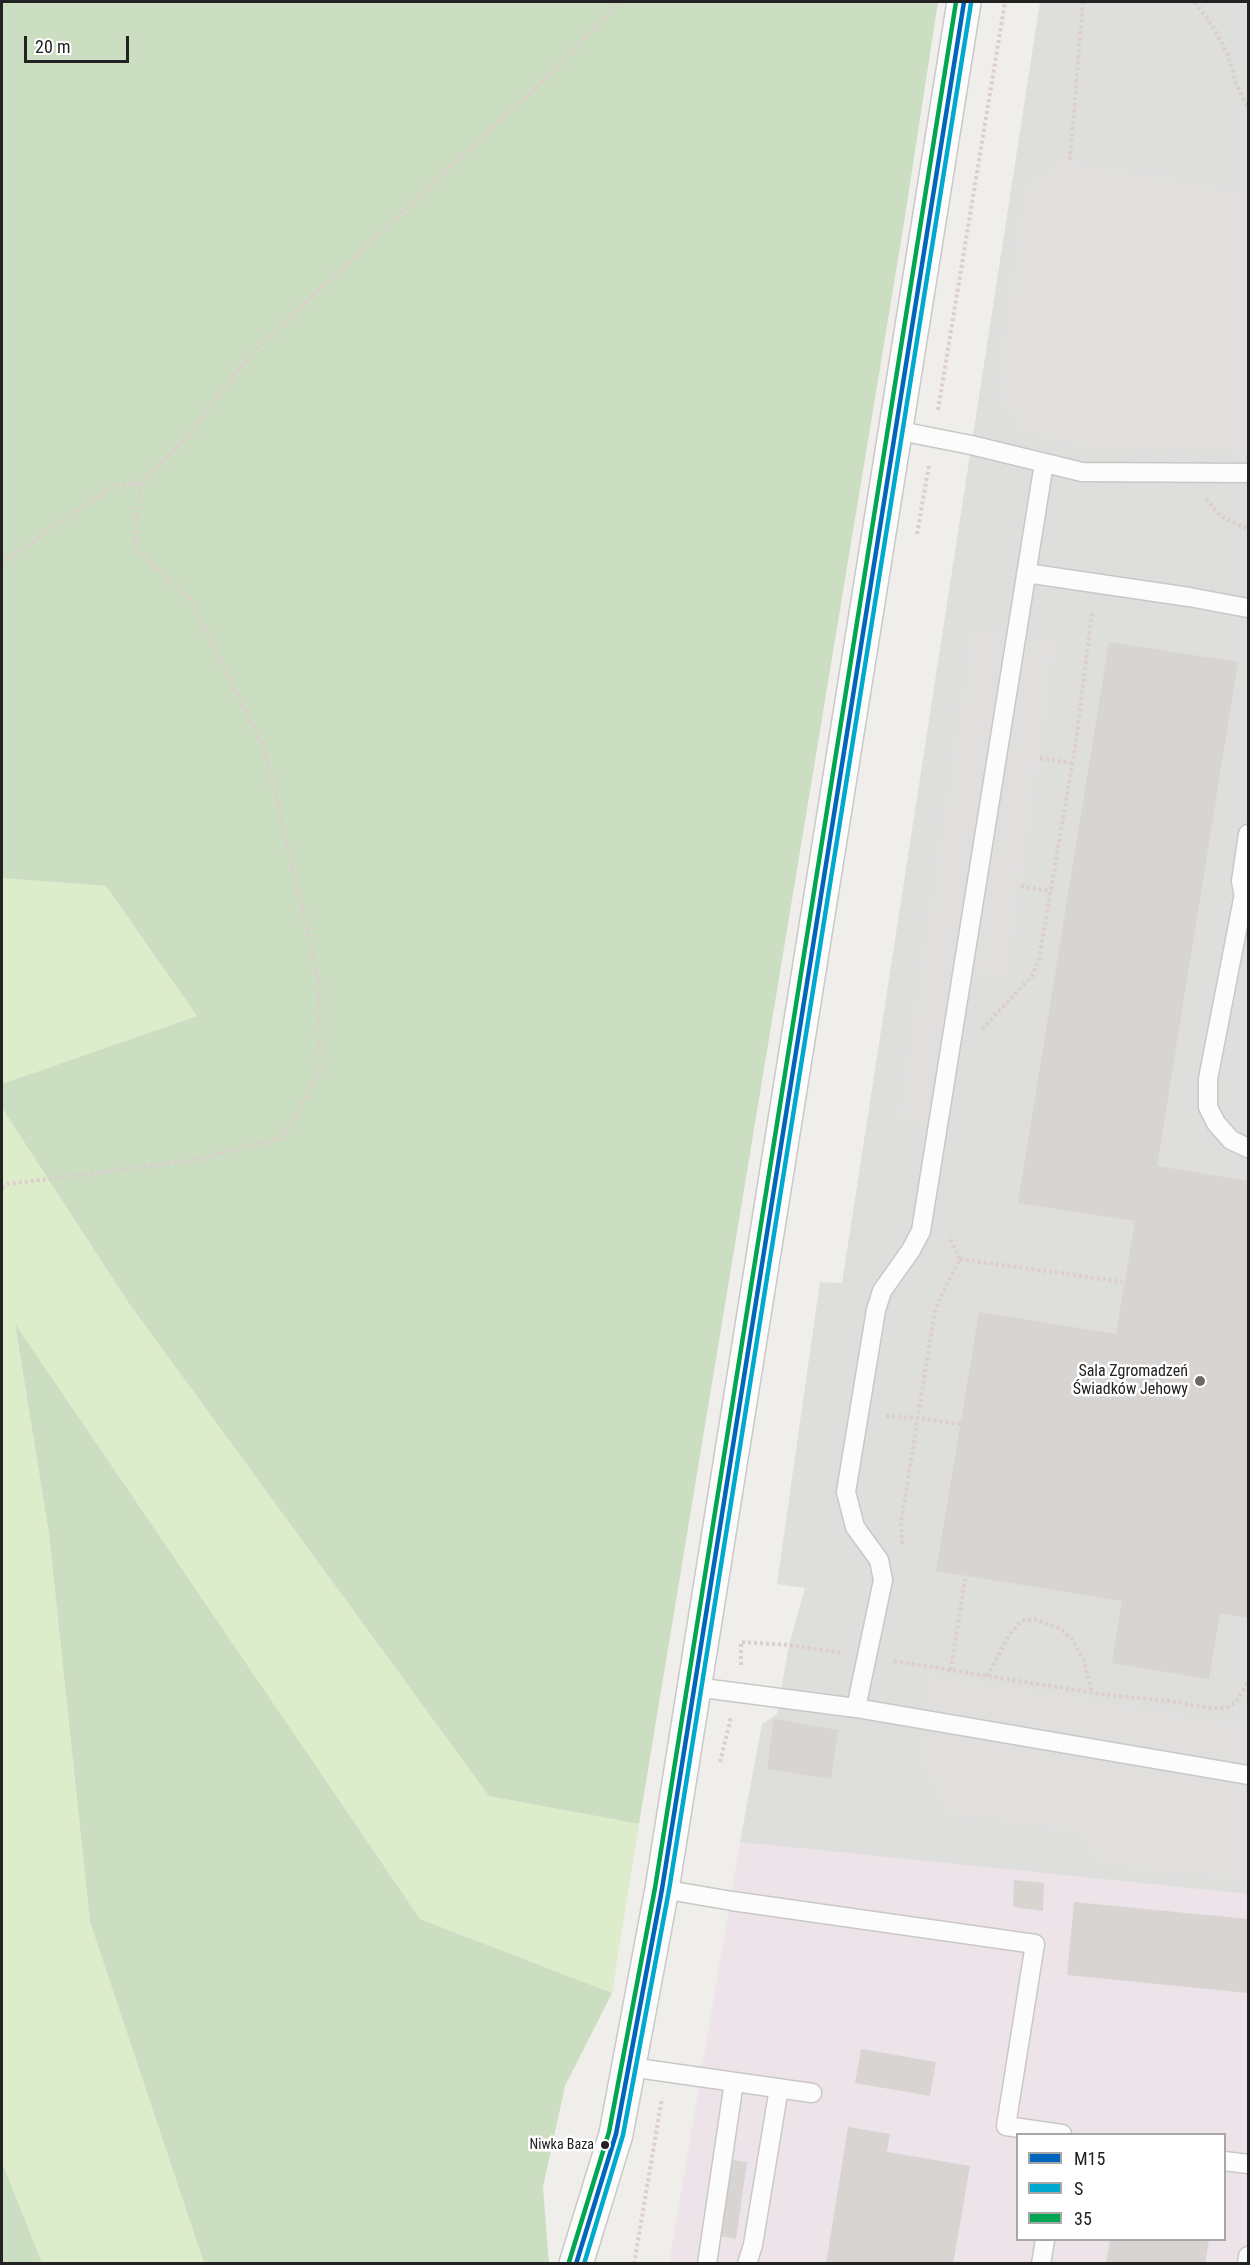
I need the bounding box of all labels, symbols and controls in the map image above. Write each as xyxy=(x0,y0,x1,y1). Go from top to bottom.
scale bar xyxy=(27,24,132,62)
text: 20 m xyxy=(35,36,70,57)
place label: Sala Zgromadzeń Świadków Jehowy xyxy=(1073,1362,1188,1400)
marker: Sala Zgromadzeń Świadków Jehowy xyxy=(1193,1374,1207,1388)
legend xyxy=(1016,2133,1226,2241)
place label: Niwka Baza xyxy=(530,2137,594,2153)
marker: Niwka Baza xyxy=(599,2139,611,2151)
text: M15 xyxy=(1074,2148,1105,2169)
text: S xyxy=(1074,2178,1083,2199)
text: 35 xyxy=(1074,2208,1092,2229)

